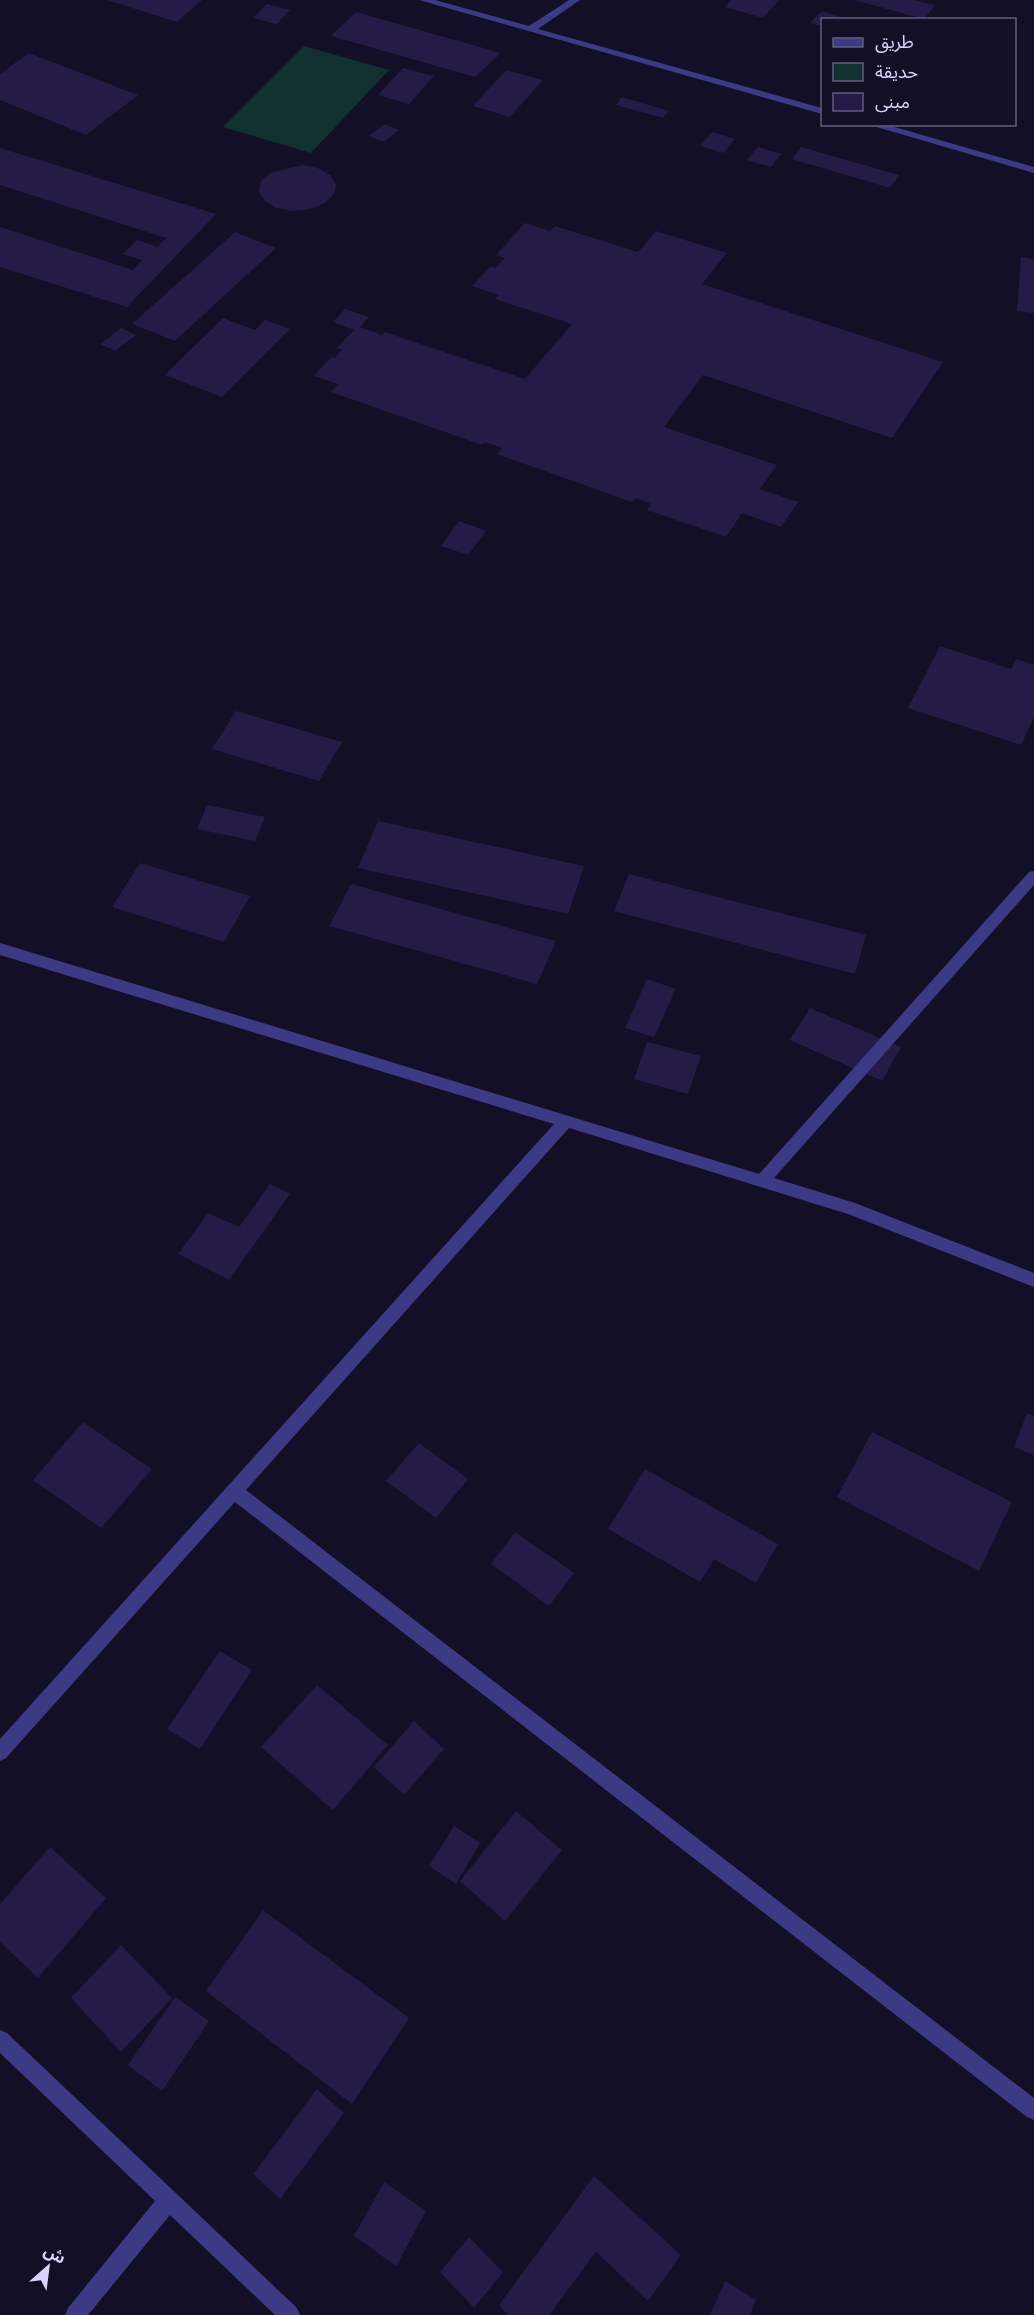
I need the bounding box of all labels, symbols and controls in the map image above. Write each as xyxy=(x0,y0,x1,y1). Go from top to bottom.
legend xyxy=(821,18,1016,126)
text: طريق xyxy=(875,30,914,53)
text: حديقة xyxy=(875,60,918,83)
text: مبنى xyxy=(875,90,910,113)
north arrow xyxy=(18,2237,78,2297)
text: ش xyxy=(41,2240,69,2268)

